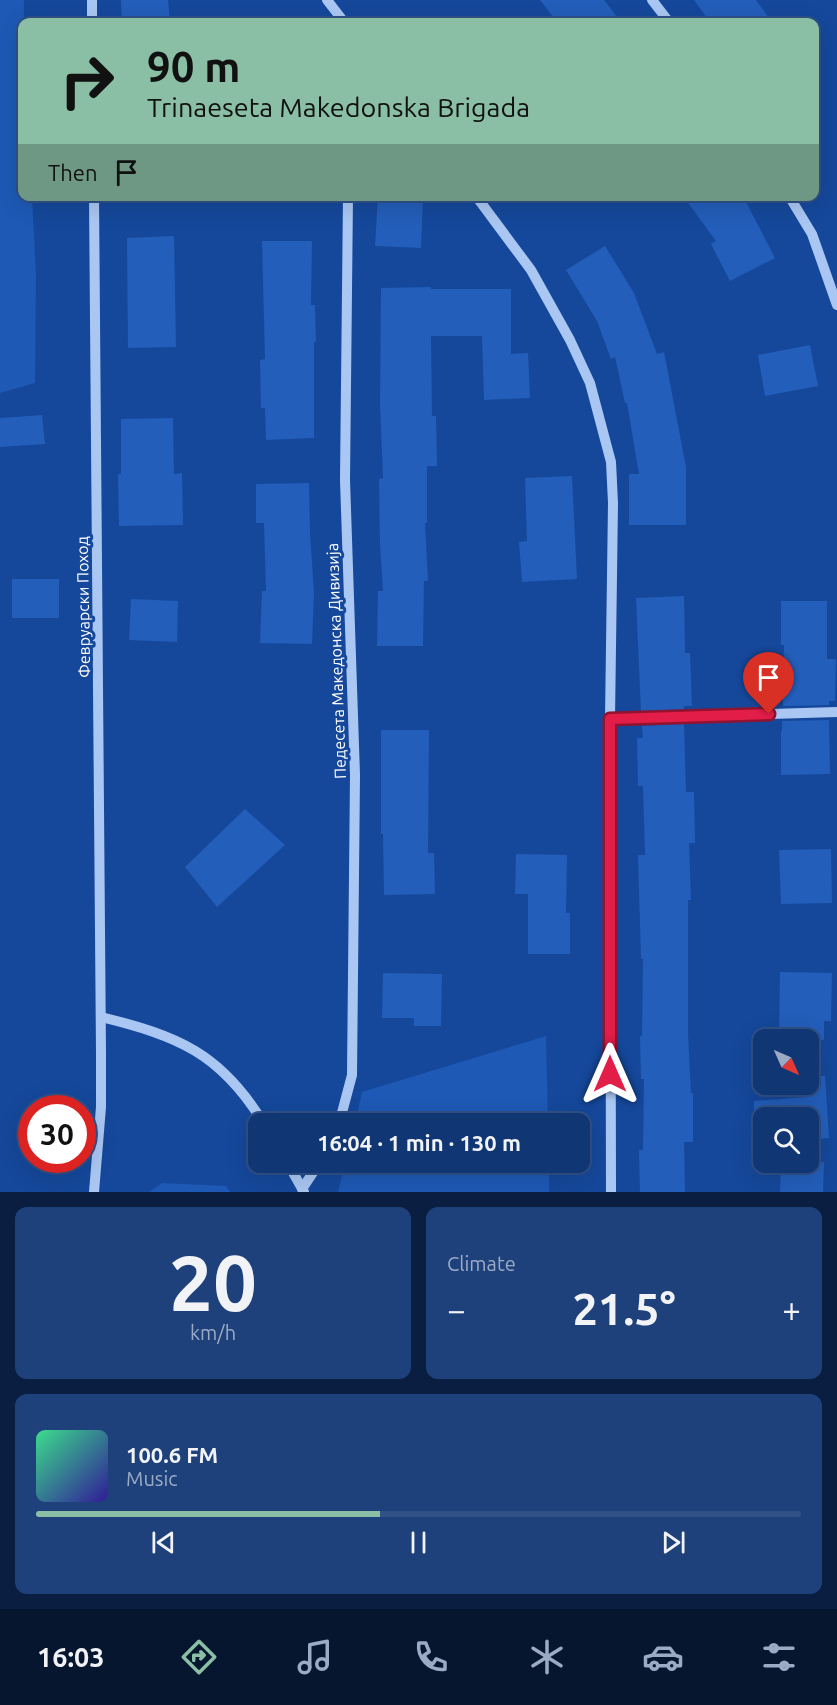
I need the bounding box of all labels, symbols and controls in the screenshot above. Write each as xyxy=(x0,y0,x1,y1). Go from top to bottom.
icon: right xyxy=(48,42,126,120)
text: 90 m xyxy=(147,43,241,90)
text: Trinaeseta Makedonska Brigada xyxy=(147,92,530,122)
icon: arrive xyxy=(110,156,143,189)
text: Then xyxy=(48,160,98,185)
street label: Февруарски Поход xyxy=(73,536,93,678)
street label: Педесета Македонска Дивизија xyxy=(323,543,349,779)
pin xyxy=(743,652,794,714)
icon: arrive xyxy=(752,661,785,694)
north arrow xyxy=(753,1029,819,1095)
map controls xyxy=(753,1029,819,1173)
position arrow xyxy=(578,1042,642,1106)
speed limit sign: 30 xyxy=(18,1095,96,1173)
button: search xyxy=(753,1107,819,1173)
text: 16:04 · 1 min · 130 m xyxy=(317,1130,521,1155)
text: 20 xyxy=(169,1238,257,1326)
text: Climate xyxy=(447,1252,516,1275)
text: 21.5° xyxy=(572,1283,676,1334)
text: − xyxy=(447,1291,466,1328)
text: + xyxy=(782,1291,801,1328)
text: km/h xyxy=(190,1321,236,1344)
text: 100.6 FM xyxy=(126,1442,218,1467)
text: Music xyxy=(126,1467,178,1490)
icon: previous xyxy=(147,1526,180,1559)
icon: pause xyxy=(402,1526,435,1559)
icon: next xyxy=(657,1526,690,1559)
icon: directions xyxy=(178,1636,220,1678)
icon: music xyxy=(294,1636,336,1678)
icon: phone xyxy=(410,1636,452,1678)
icon: climate xyxy=(526,1636,568,1678)
icon: car xyxy=(642,1636,684,1678)
icon: filters xyxy=(758,1636,800,1678)
text: 16:03 xyxy=(37,1642,105,1672)

